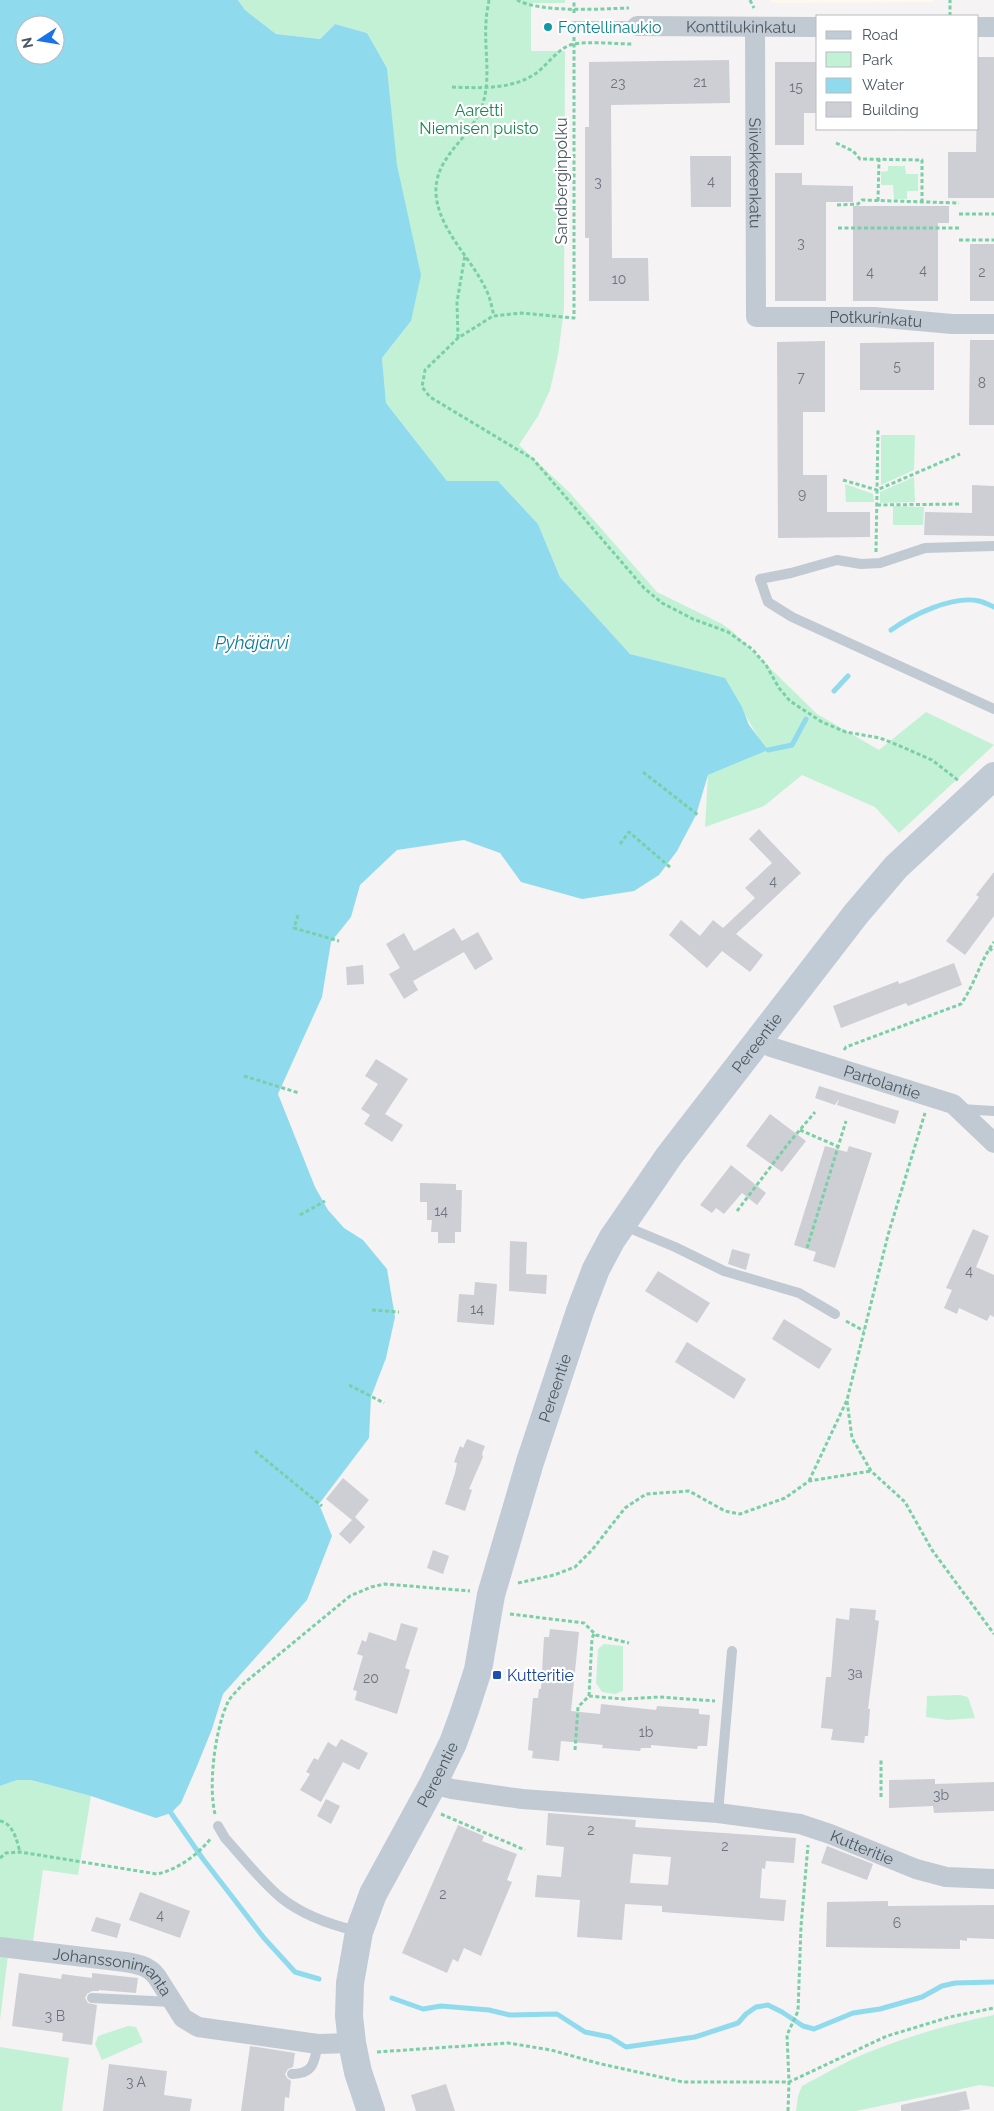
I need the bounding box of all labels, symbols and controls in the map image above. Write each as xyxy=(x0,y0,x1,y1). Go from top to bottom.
north arrow xyxy=(15,15,65,65)
legend xyxy=(816,15,979,130)
street label: Konttilukinkatu xyxy=(686,17,796,37)
place label: Fontellinaukio xyxy=(558,18,662,37)
marker: Fontellinaukio xyxy=(542,21,554,33)
text: Road xyxy=(862,26,898,44)
text: N xyxy=(18,36,36,50)
text: Park xyxy=(862,51,893,69)
house number: 21 xyxy=(693,74,707,90)
house number: 23 xyxy=(611,75,625,91)
text: Water xyxy=(862,76,905,94)
house number: 15 xyxy=(789,79,803,95)
park label: Aaretti Niemisen puisto xyxy=(419,101,539,138)
text: Building xyxy=(862,101,919,119)
street label: Siivekkeenkatu xyxy=(745,117,765,229)
street label: Sandberginpolku xyxy=(552,118,571,244)
house number: 4 xyxy=(707,173,715,189)
house number: 3 xyxy=(594,174,602,190)
house number: 3 xyxy=(797,235,805,251)
house number: 4 xyxy=(919,262,927,278)
house number: 4 xyxy=(866,264,874,280)
house number: 2 xyxy=(978,264,986,280)
house number: 10 xyxy=(612,271,626,287)
street label: Potkurinkatu xyxy=(829,308,923,331)
house number: 5 xyxy=(893,358,901,374)
house number: 7 xyxy=(797,369,805,385)
house number: 8 xyxy=(978,375,986,391)
house number: 9 xyxy=(798,486,806,502)
water label: Pyhäjärvi xyxy=(215,632,290,653)
house number: 4 xyxy=(769,873,777,889)
street label: Pereentie xyxy=(728,1009,786,1077)
street label: Partolantie xyxy=(841,1061,923,1103)
house number: 14 xyxy=(434,1203,448,1219)
house number: 4 xyxy=(965,1263,973,1279)
house number: 14 xyxy=(470,1301,484,1317)
street label: Pereentie xyxy=(535,1351,575,1425)
house number: 3a xyxy=(847,1665,863,1681)
place label: Kutteritie xyxy=(507,1666,574,1685)
marker: Kutteritie xyxy=(491,1669,503,1681)
house number: 20 xyxy=(363,1670,379,1686)
house number: 1b xyxy=(639,1724,654,1740)
street label: Pereentie xyxy=(413,1739,462,1811)
house number: 3b xyxy=(933,1787,949,1803)
house number: 2 xyxy=(587,1822,595,1838)
street label: Kutteritie xyxy=(827,1826,897,1869)
house number: 2 xyxy=(721,1838,729,1854)
house number: 2 xyxy=(439,1886,447,1902)
house number: 4 xyxy=(156,1907,164,1923)
house number: 6 xyxy=(893,1915,901,1931)
street label: Johanssoninranta xyxy=(52,1944,175,2000)
house number: 3 B xyxy=(45,2008,65,2024)
house number: 3 A xyxy=(126,2074,147,2090)

